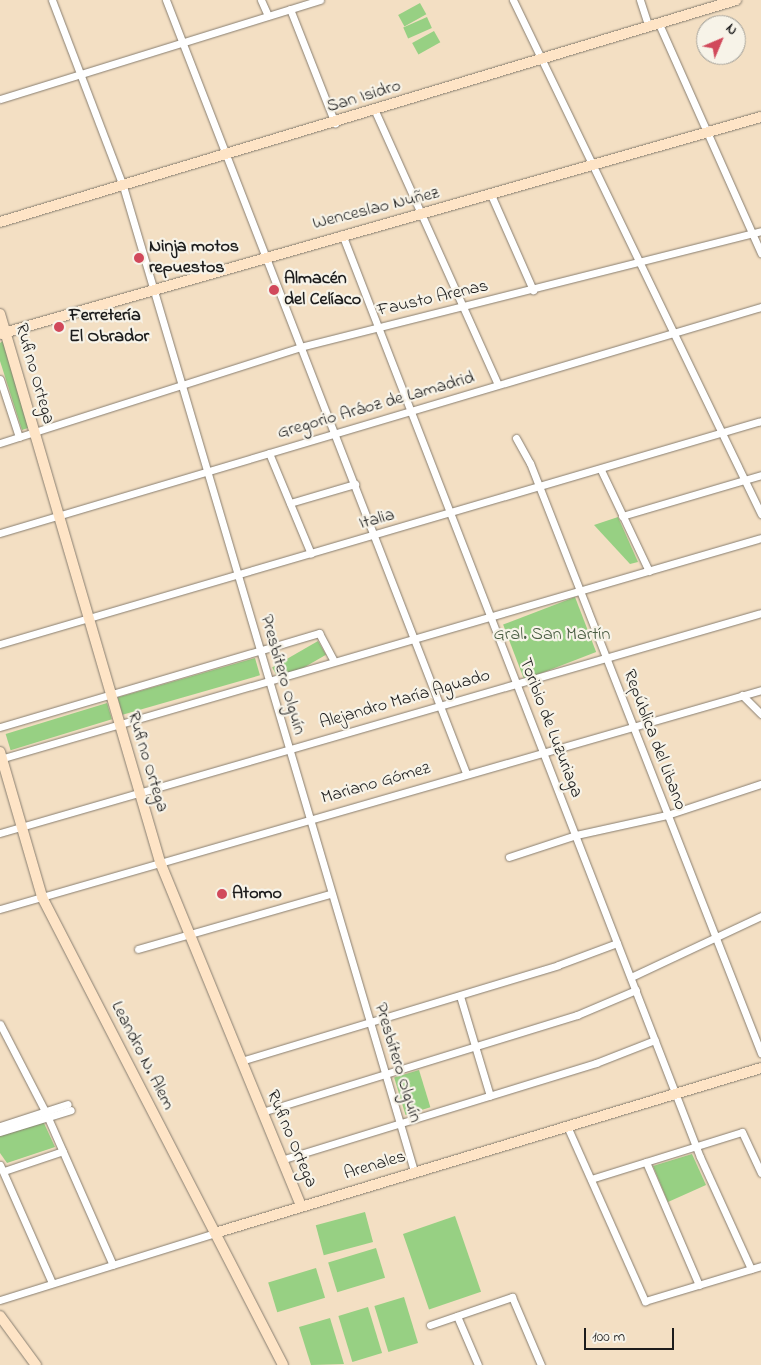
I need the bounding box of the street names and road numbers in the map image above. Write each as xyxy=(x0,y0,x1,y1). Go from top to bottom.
street label: San Isidro xyxy=(324,76,404,118)
street label: Wenceslao Nuñez xyxy=(311,183,441,235)
street label: Fausto Arenas xyxy=(375,276,491,322)
street label: Rufino Ortega xyxy=(9,321,59,427)
street label: Gregorio Aráoz de Lamadrid xyxy=(275,367,477,445)
street label: Italia xyxy=(357,505,397,535)
street label: Presbítero Olguín xyxy=(255,613,309,737)
street label: Toribio de Luzuriaga xyxy=(513,655,587,801)
street label: Alejandro María Aguado xyxy=(317,665,493,735)
street label: República del Libano xyxy=(617,667,691,813)
street label: Rufino Ortega xyxy=(121,709,173,815)
street label: Mariano Gómez xyxy=(319,758,433,810)
street label: Leandro N. Alem xyxy=(105,998,179,1114)
street label: Presbítero Olguín xyxy=(369,1001,425,1125)
street label: Rufino Ortega xyxy=(261,1087,321,1191)
street label: Arenales xyxy=(341,1146,409,1186)

